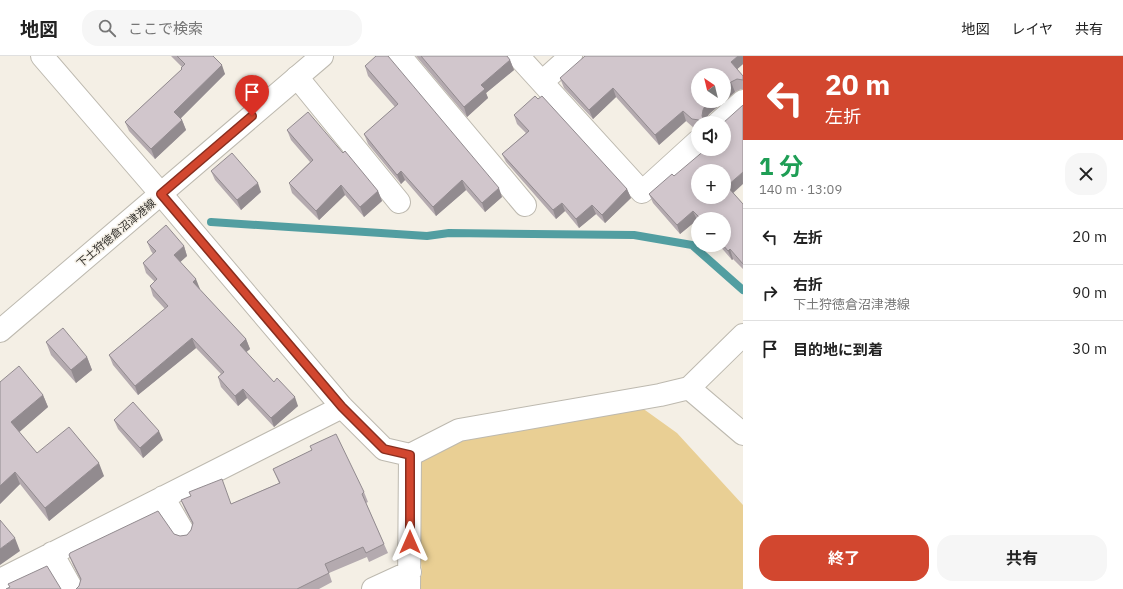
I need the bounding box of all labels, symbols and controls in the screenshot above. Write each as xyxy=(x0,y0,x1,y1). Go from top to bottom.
search box xyxy=(82,10,362,46)
text: 地図 xyxy=(20,17,58,41)
icon: search xyxy=(96,17,118,39)
text: ここで検索 xyxy=(128,19,203,38)
text: 地図 xyxy=(961,20,989,38)
text: レイヤ xyxy=(1011,20,1053,38)
text: 共有 xyxy=(1075,20,1103,38)
text: 20 m xyxy=(825,66,890,103)
north arrow xyxy=(691,68,731,108)
map controls xyxy=(691,68,731,252)
icon: left xyxy=(759,72,811,124)
pin xyxy=(235,75,269,116)
icon: arrive xyxy=(241,81,263,103)
text: 左折 xyxy=(825,105,861,128)
button: sound xyxy=(691,116,731,156)
text: 1 分 xyxy=(759,150,803,182)
button: close xyxy=(1065,153,1107,195)
button: + xyxy=(691,164,731,204)
text: 140 m · 13:09 xyxy=(759,181,842,198)
street label: 下土狩徳倉沼津港線 xyxy=(74,196,158,270)
button: − xyxy=(691,212,731,252)
icon: left xyxy=(759,226,781,248)
text: 20 m xyxy=(1072,227,1107,246)
text: 左折 xyxy=(793,228,823,247)
text: 右折 xyxy=(793,275,823,294)
icon: right xyxy=(759,282,781,304)
text: 90 m xyxy=(1072,283,1107,302)
text: 下土狩徳倉沼津港線 xyxy=(793,296,910,313)
icon: arrive xyxy=(759,338,781,360)
text: 30 m xyxy=(1072,339,1107,358)
text: 目的地に到着 xyxy=(793,340,883,359)
position arrow xyxy=(389,521,431,563)
button: 終了 xyxy=(759,535,929,581)
button: 共有 xyxy=(937,535,1107,581)

